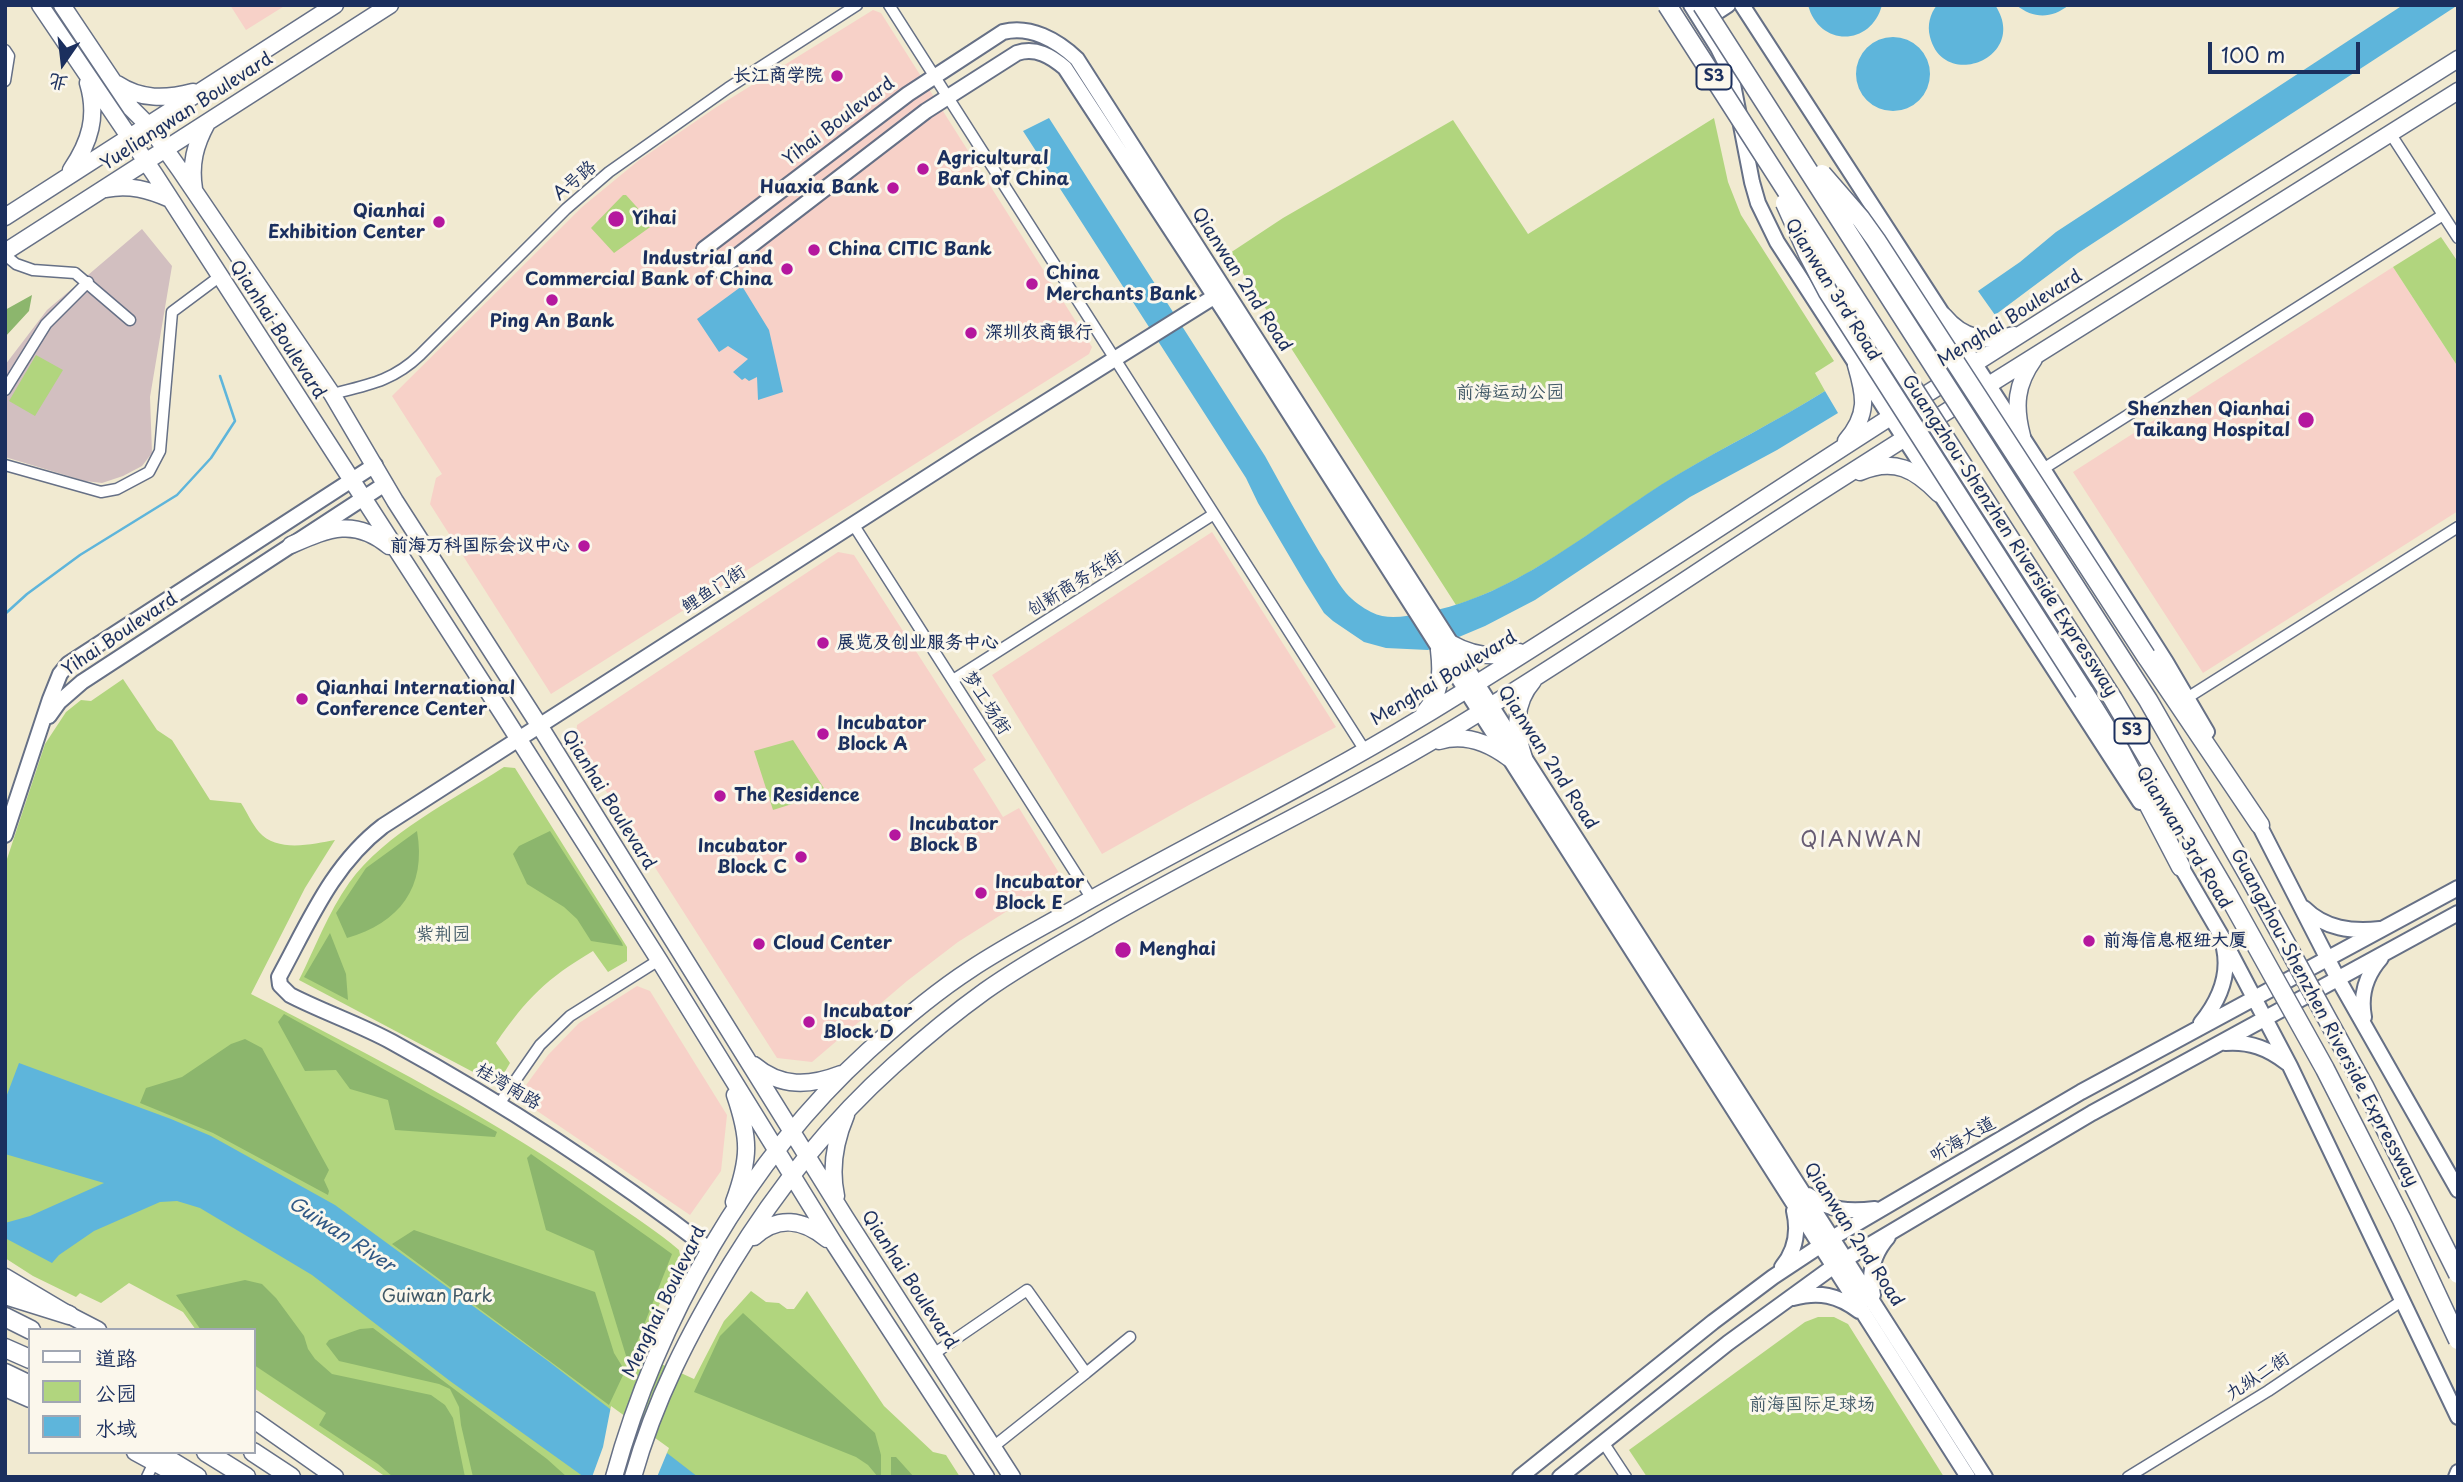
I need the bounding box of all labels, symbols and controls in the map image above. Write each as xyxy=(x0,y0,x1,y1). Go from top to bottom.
north arrow xyxy=(28,28,98,98)
scale bar xyxy=(2211,28,2363,72)
text: 100 m xyxy=(2221,38,2285,70)
street label: Yueliangwan Boulevard xyxy=(97,48,277,176)
road number: S3 xyxy=(1696,64,1732,90)
place label: 长江商学院 xyxy=(733,65,823,87)
text: 北 xyxy=(45,67,71,99)
marker: 长江商学院 xyxy=(829,68,845,84)
street label: Yihai Boulevard xyxy=(779,73,899,171)
place label: Agricultural Bank of China xyxy=(937,148,1069,190)
street label: A号路 xyxy=(549,157,601,205)
marker: Agricultural Bank of China xyxy=(915,161,931,177)
place label: Huaxia Bank xyxy=(760,177,879,199)
marker: Huaxia Bank xyxy=(885,180,901,196)
place label: Qianhai Exhibition Center xyxy=(268,201,425,244)
street label: Qianwan 2nd Road xyxy=(1186,204,1296,356)
place label: Yihai xyxy=(632,208,676,230)
marker: Yihai xyxy=(606,209,626,229)
marker: Qianhai Exhibition Center xyxy=(431,214,447,230)
street label: Qianwan 3rd Road xyxy=(1779,215,1885,365)
place label: China CITIC Bank xyxy=(828,239,992,261)
marker: China CITIC Bank xyxy=(806,242,822,258)
place label: Industrial and Commercial Bank of China xyxy=(525,248,773,290)
street label: Qianhai Boulevard xyxy=(224,257,330,403)
marker: Industrial and Commercial Bank of China xyxy=(779,261,795,277)
place label: China Merchants Bank xyxy=(1046,263,1197,306)
street label: Menghai Boulevard xyxy=(1934,266,2086,372)
marker: China Merchants Bank xyxy=(1024,276,1040,292)
marker: Ping An Bank xyxy=(544,292,560,308)
place label: Ping An Bank xyxy=(490,311,614,333)
place label: 深圳农商银行 xyxy=(985,322,1093,344)
marker: 深圳农商银行 xyxy=(963,325,979,341)
street label: Guangzhou-Shenzhen Riverside Expressway xyxy=(1897,371,2121,701)
park label: 前海运动公园 xyxy=(1456,382,1564,404)
place label: Shenzhen Qianhai Taikang Hospital xyxy=(2127,399,2290,442)
marker: Shenzhen Qianhai Taikang Hospital xyxy=(2296,410,2316,430)
place label: 前海万科国际会议中心 xyxy=(390,535,570,557)
marker: 前海万科国际会议中心 xyxy=(576,538,592,554)
street label: 创新商务东街 xyxy=(1023,546,1127,622)
street label: 鲤鱼门街 xyxy=(678,561,750,619)
street label: Yihai Boulevard xyxy=(58,589,182,681)
street label: Menghai Boulevard xyxy=(1367,627,1521,731)
place label: 展览及创业服务中心 xyxy=(837,632,999,654)
marker: 展览及创业服务中心 xyxy=(815,635,831,651)
street label: 梦工场街 xyxy=(957,667,1015,739)
place label: Qianhai International Conference Center xyxy=(316,678,515,720)
street label: Qianwan 2nd Road xyxy=(1492,682,1602,834)
marker: Qianhai International Conference Center xyxy=(294,691,310,707)
place label: Incubator Block A xyxy=(837,713,926,756)
road number: S3 xyxy=(2114,718,2150,744)
street label: Qianhai Boulevard xyxy=(556,726,660,874)
marker: Incubator Block A xyxy=(815,726,831,742)
street label: Qianwan 3rd Road xyxy=(2130,763,2236,913)
place label: The Residence xyxy=(734,785,860,807)
marker: The Residence xyxy=(712,788,728,804)
place label: Incubator Block B xyxy=(909,814,998,856)
marker: Incubator Block B xyxy=(887,827,903,843)
district label: QIANWAN xyxy=(1800,828,1924,854)
place label: Incubator Block C xyxy=(698,836,787,878)
street label: Guangzhou-Shenzhen Riverside Expressway xyxy=(2225,845,2423,1191)
marker: Incubator Block C xyxy=(793,849,809,865)
place label: Incubator Block E xyxy=(995,872,1084,914)
marker: Incubator Block E xyxy=(973,885,989,901)
park label: 紫荆园 xyxy=(416,924,470,946)
place label: 前海信息枢纽大厦 xyxy=(2103,930,2247,952)
place label: Cloud Center xyxy=(773,933,892,955)
marker: 前海信息枢纽大厦 xyxy=(2081,933,2097,949)
marker: Cloud Center xyxy=(751,936,767,952)
place label: Menghai xyxy=(1139,939,1216,961)
marker: Menghai xyxy=(1113,940,1133,960)
place label: Incubator Block D xyxy=(823,1001,912,1044)
marker: Incubator Block D xyxy=(801,1014,817,1030)
street label: 桂湾南路 xyxy=(472,1059,544,1115)
street label: 听海大道 xyxy=(1926,1113,2000,1167)
street label: Qianwan 2nd Road xyxy=(1798,1159,1908,1311)
water label: Guiwan River xyxy=(284,1192,398,1278)
street label: Qianhai Boulevard xyxy=(856,1207,962,1353)
street label: Menghai Boulevard xyxy=(619,1223,711,1381)
park label: Guiwan Park xyxy=(381,1286,493,1308)
legend xyxy=(28,1328,256,1454)
text: 道路 xyxy=(95,1341,137,1373)
street label: 九纵二街 xyxy=(2222,1348,2294,1406)
text: 公园 xyxy=(95,1376,137,1408)
park label: 前海国际足球场 xyxy=(1749,1394,1875,1416)
text: 水域 xyxy=(95,1411,137,1443)

